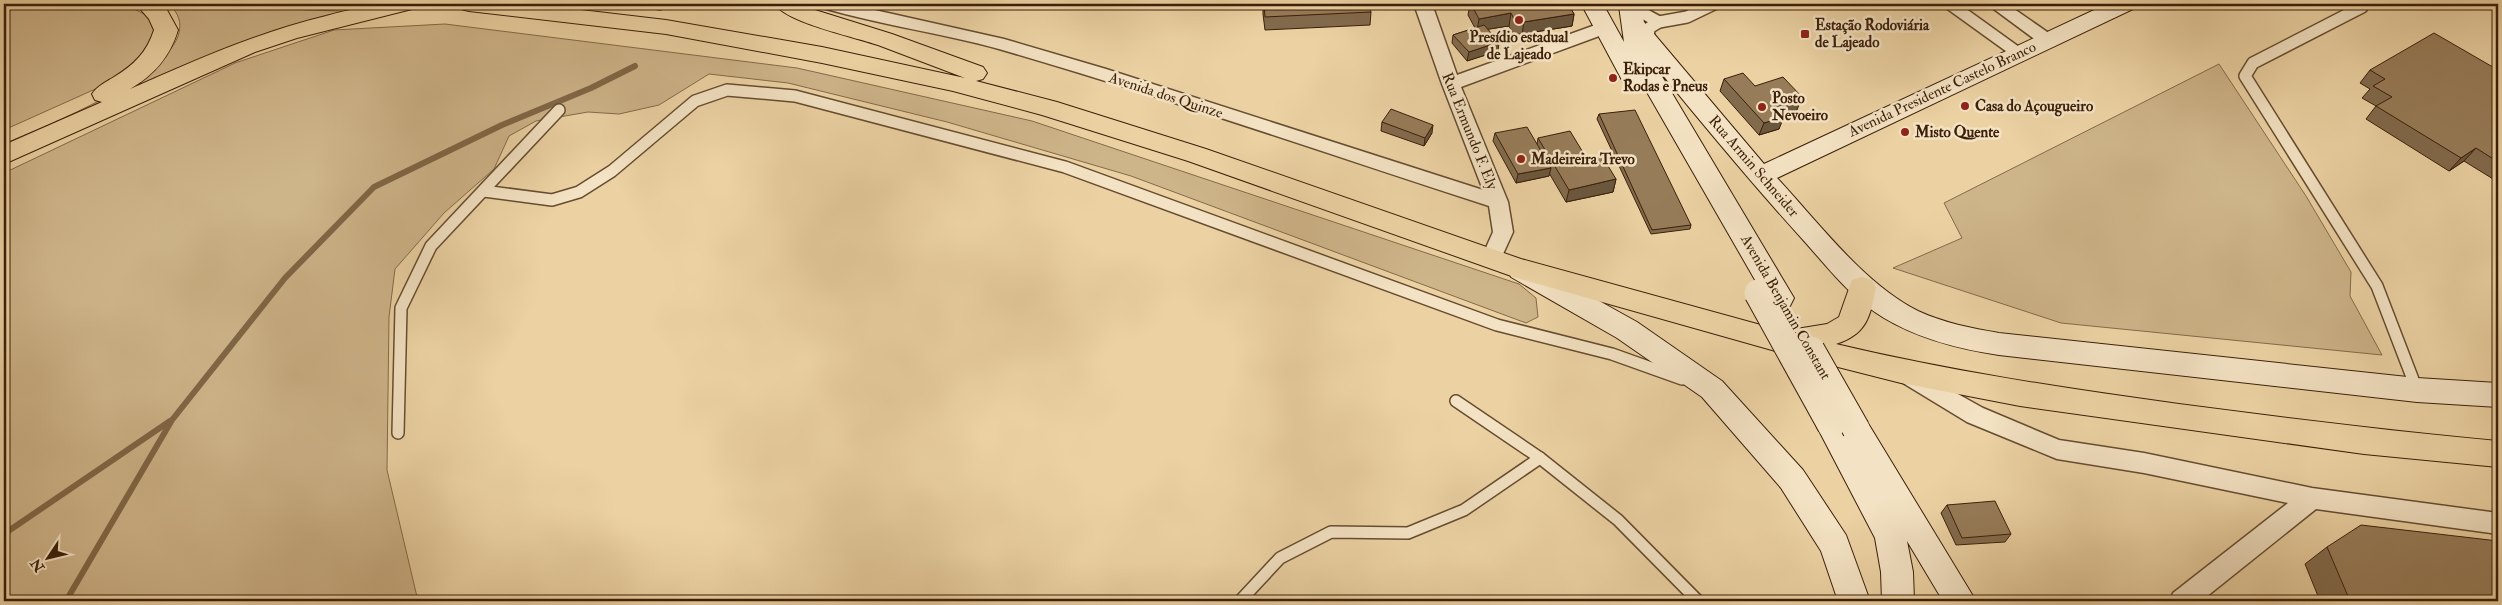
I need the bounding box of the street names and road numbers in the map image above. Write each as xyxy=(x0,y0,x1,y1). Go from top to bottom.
street label: Avenida Presidente Castelo Branco xyxy=(1844,37,2039,142)
street label: Avenida dos Quinze xyxy=(1106,68,1225,123)
street label: Rua Ermundo F. Ely xyxy=(1437,70,1502,193)
street label: Rua Armin Schneider xyxy=(1704,112,1803,221)
street label: Avenida Benjamin Constant xyxy=(1736,230,1835,383)

